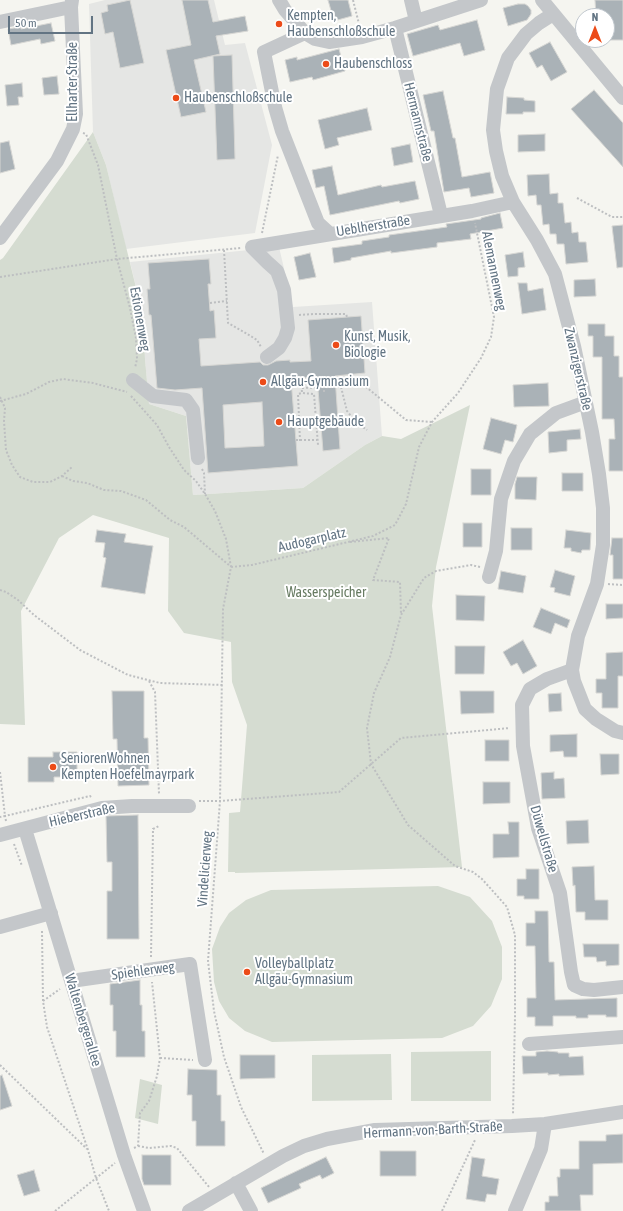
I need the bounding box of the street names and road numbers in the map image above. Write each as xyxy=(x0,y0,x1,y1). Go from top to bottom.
street label: Ellharter Straße xyxy=(65,42,81,122)
street label: Hermannstraße xyxy=(400,81,436,163)
street label: Ueblherstraße xyxy=(335,212,411,240)
street label: Alemannenweg xyxy=(478,230,510,312)
street label: Estionenweg xyxy=(126,285,154,353)
street label: Zwanzigerstraße xyxy=(560,326,596,412)
street label: Audogarplatz xyxy=(276,524,348,556)
street label: Hieberstraße xyxy=(47,799,117,831)
street label: Düwellstraße xyxy=(526,804,562,874)
street label: Vindelicierweg xyxy=(194,830,216,908)
street label: Spiehlerweg xyxy=(110,958,176,984)
street label: Waltenbergerallee xyxy=(61,972,105,1068)
street label: Hermann-von-Barth-Straße xyxy=(363,1118,503,1142)

